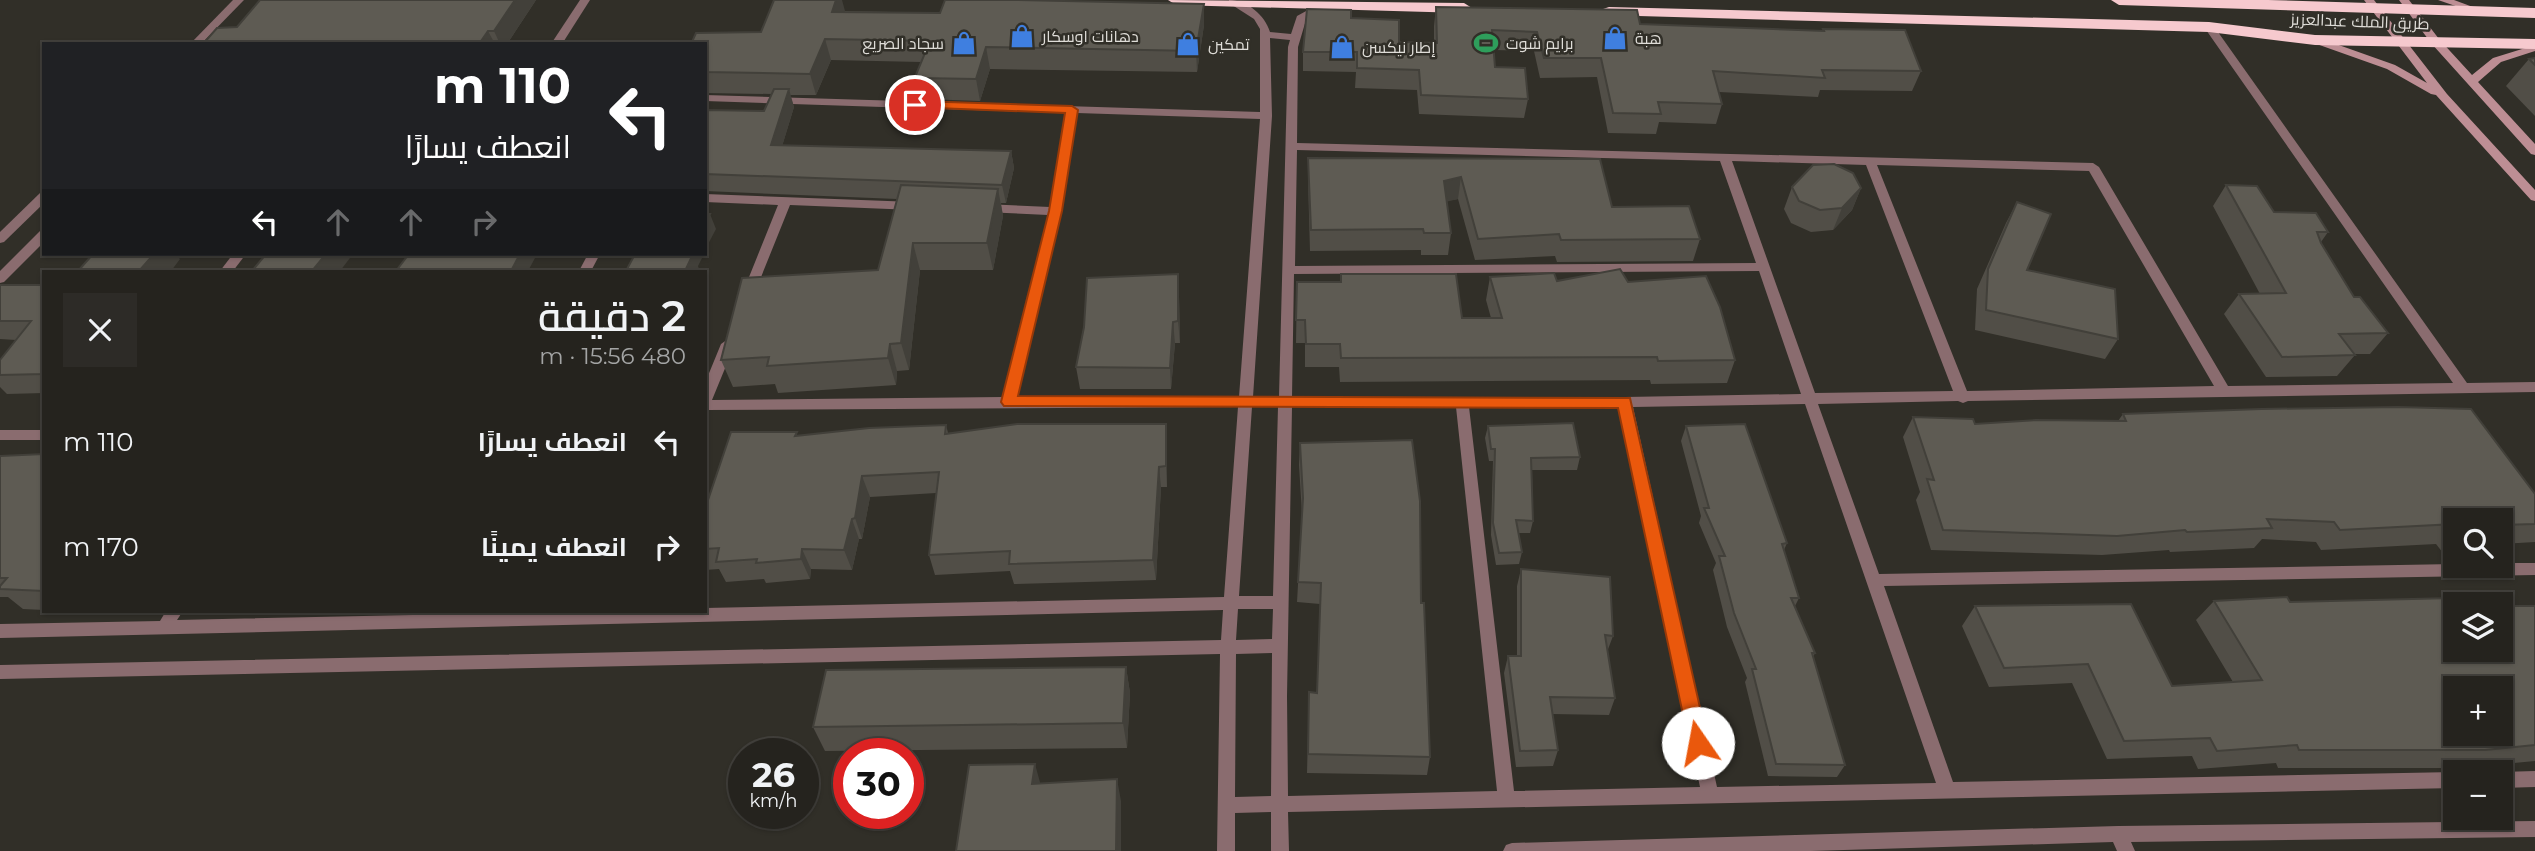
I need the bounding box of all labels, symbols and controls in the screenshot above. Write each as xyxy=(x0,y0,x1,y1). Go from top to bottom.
street label: طريق الملك عبدالعزيز xyxy=(2289,10,2430,34)
shop icon: دهانات اوسكار xyxy=(1008,22,1036,50)
shop icon: هبة xyxy=(1601,24,1629,52)
place label: دهانات اوسكار xyxy=(1041,27,1139,46)
shop icon: سجاد الصريع xyxy=(950,29,978,57)
sports icon: برايم شوت xyxy=(1472,29,1500,57)
place label: هبة xyxy=(1635,29,1662,48)
shop icon: تمكين xyxy=(1174,30,1202,58)
shop icon: إطار نيكسن xyxy=(1328,33,1356,61)
place label: سجاد الصريع xyxy=(862,34,944,55)
place label: برايم شوت xyxy=(1506,34,1574,55)
place label: تمكين xyxy=(1208,35,1250,55)
place label: إطار نيكسن xyxy=(1362,38,1435,58)
text: 110 m xyxy=(434,56,571,115)
icon: left xyxy=(595,70,686,161)
pin xyxy=(885,75,945,135)
icon: arrive xyxy=(896,86,934,124)
text: انعطف يسارًا xyxy=(405,127,571,166)
icon: left xyxy=(246,203,284,241)
icon: ahead xyxy=(319,203,357,241)
icon: ahead xyxy=(392,203,430,241)
icon: right xyxy=(465,203,503,241)
text: 2 دقيقة xyxy=(538,290,686,342)
button: close xyxy=(63,293,137,367)
text: 480 m · 15:56 xyxy=(539,342,686,370)
icon: left xyxy=(648,423,686,461)
text: 110 m xyxy=(63,426,133,458)
text: انعطف يسارًا xyxy=(478,426,627,458)
map controls xyxy=(2443,508,2513,830)
button: search xyxy=(2443,508,2513,578)
icon: right xyxy=(648,528,686,566)
text: 170 m xyxy=(63,531,139,563)
text: انعطف يمينًا xyxy=(481,531,627,563)
button: layers xyxy=(2443,592,2513,662)
button: + xyxy=(2443,676,2513,746)
position arrow xyxy=(1661,706,1735,780)
speed limit sign: 30 xyxy=(833,738,924,829)
text: 26 xyxy=(752,753,795,796)
button: − xyxy=(2443,760,2513,830)
text: km/h xyxy=(749,790,798,812)

